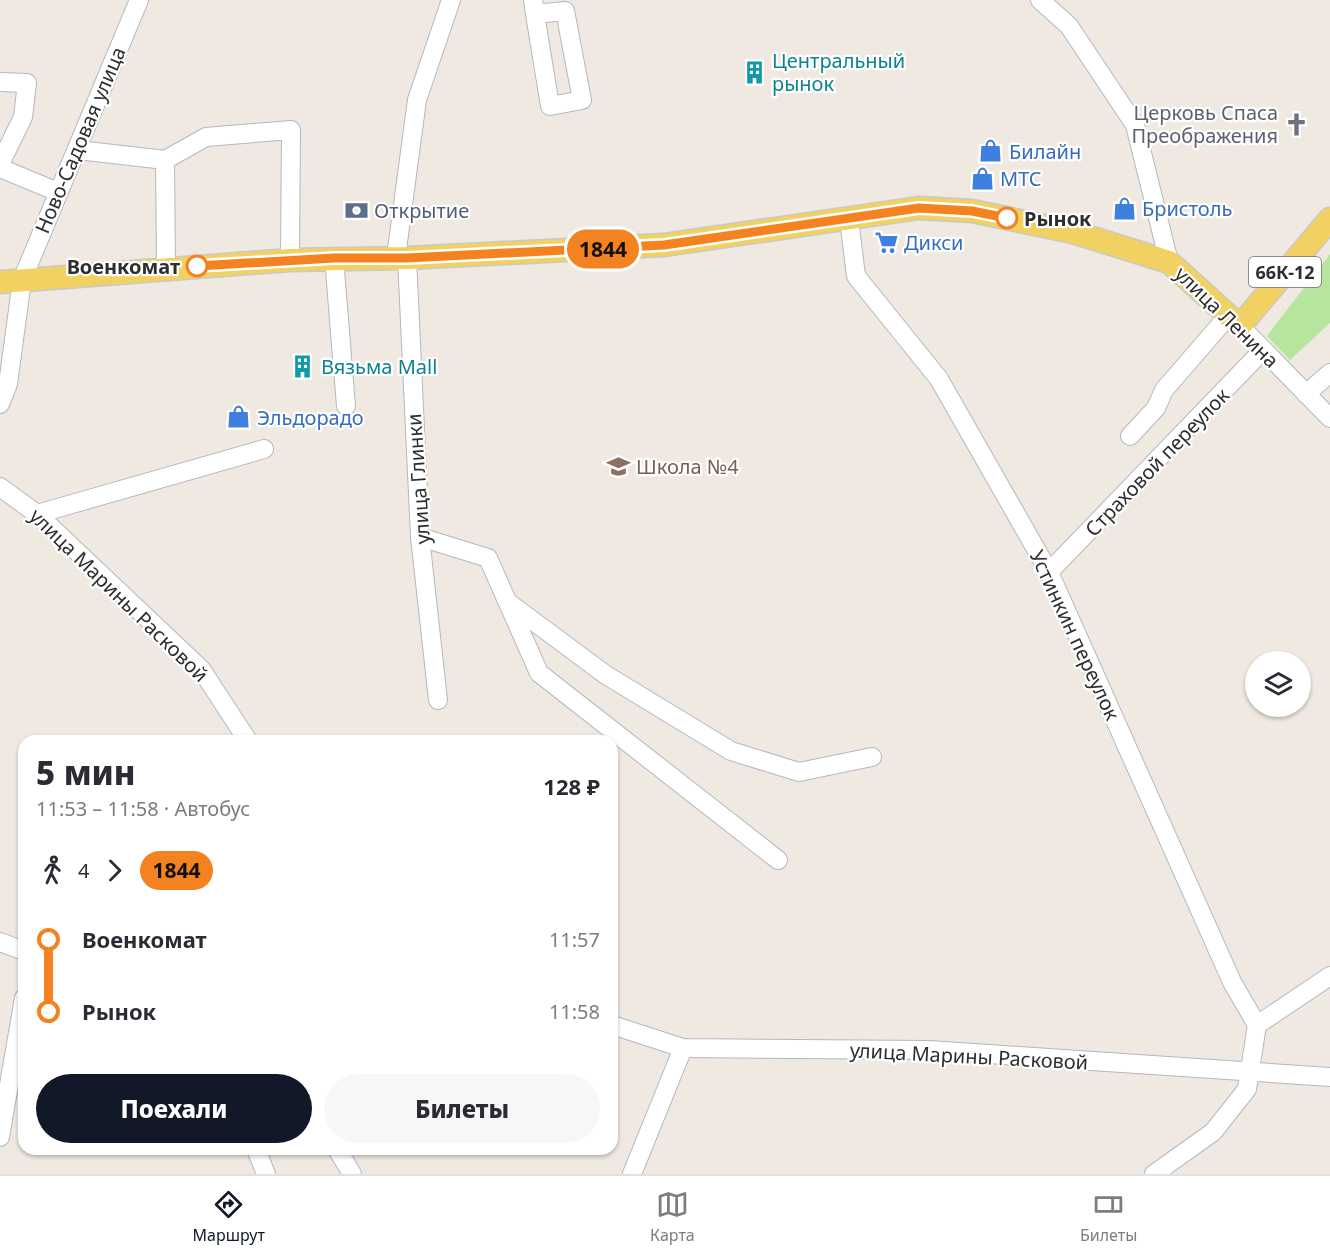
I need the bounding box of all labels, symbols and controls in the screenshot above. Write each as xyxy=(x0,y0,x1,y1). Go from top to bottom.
street label: Ново-Садовая улица xyxy=(28,43,132,237)
place label: Центральный рынок xyxy=(772,47,905,97)
building icon: Центральный рынок xyxy=(741,59,767,85)
place label: Церковь Спаса Преображения xyxy=(1131,99,1278,149)
church icon: Церковь Спаса Преображения xyxy=(1283,111,1309,137)
shop icon: Билайн xyxy=(978,138,1004,164)
place label: Билайн xyxy=(1009,138,1081,165)
shop icon: МТС xyxy=(969,165,995,191)
place label: МТС xyxy=(1000,165,1042,192)
shop icon: Бристоль xyxy=(1111,195,1137,221)
place label: Бристоль xyxy=(1142,195,1232,222)
bank icon: Открытие xyxy=(343,197,369,223)
place label: Открытие xyxy=(374,197,469,224)
place label: Рынок xyxy=(1024,205,1092,232)
marker: Рынок xyxy=(996,207,1018,229)
supermarket icon: Дикси xyxy=(873,229,899,255)
place label: Дикси xyxy=(904,229,964,256)
line badge: 1844 xyxy=(561,230,645,268)
text: 1844 xyxy=(579,235,627,263)
place label: Военкомат xyxy=(67,253,180,280)
marker: Военкомат xyxy=(186,255,208,277)
road number: 66К-12 xyxy=(1249,257,1321,287)
street label: улица Ленина xyxy=(1169,260,1285,374)
building icon: Вязьма Mall xyxy=(290,353,316,379)
place label: Вязьма Mall xyxy=(321,353,437,380)
street label: Страховой переулок xyxy=(1079,382,1235,542)
shop icon: Эльдорадо xyxy=(226,404,252,430)
place label: Эльдорадо xyxy=(257,404,364,431)
street label: улица Глинки xyxy=(400,413,436,545)
school or university icon: Школа №4 xyxy=(605,453,631,479)
place label: Школа №4 xyxy=(636,453,739,480)
street label: улица Марины Расковой xyxy=(24,502,214,688)
street label: Устинкин переулок xyxy=(1024,546,1126,725)
map controls xyxy=(1245,651,1311,717)
button: layers xyxy=(1245,651,1311,717)
text: 5 мин xyxy=(36,750,136,795)
text: 128 ₽ xyxy=(543,771,600,801)
text: 11:53 – 11:58 · Автобус xyxy=(36,795,250,822)
icon: walk xyxy=(36,854,69,887)
icon: forward xyxy=(98,854,131,887)
text: 1844 xyxy=(152,856,201,884)
text: 4 xyxy=(78,857,89,884)
text: Военкомат xyxy=(82,924,207,954)
text: 11:57 xyxy=(549,926,600,953)
text: Рынок xyxy=(82,996,156,1026)
text: 11:58 xyxy=(549,998,600,1025)
street label: улица Марины Расковой xyxy=(849,1036,1089,1076)
button: Поехали xyxy=(36,1074,312,1143)
button: Билеты xyxy=(324,1074,600,1143)
tab: Маршрут xyxy=(193,1188,265,1246)
tab: Карта xyxy=(650,1188,695,1246)
tab: Билеты xyxy=(1080,1188,1137,1246)

